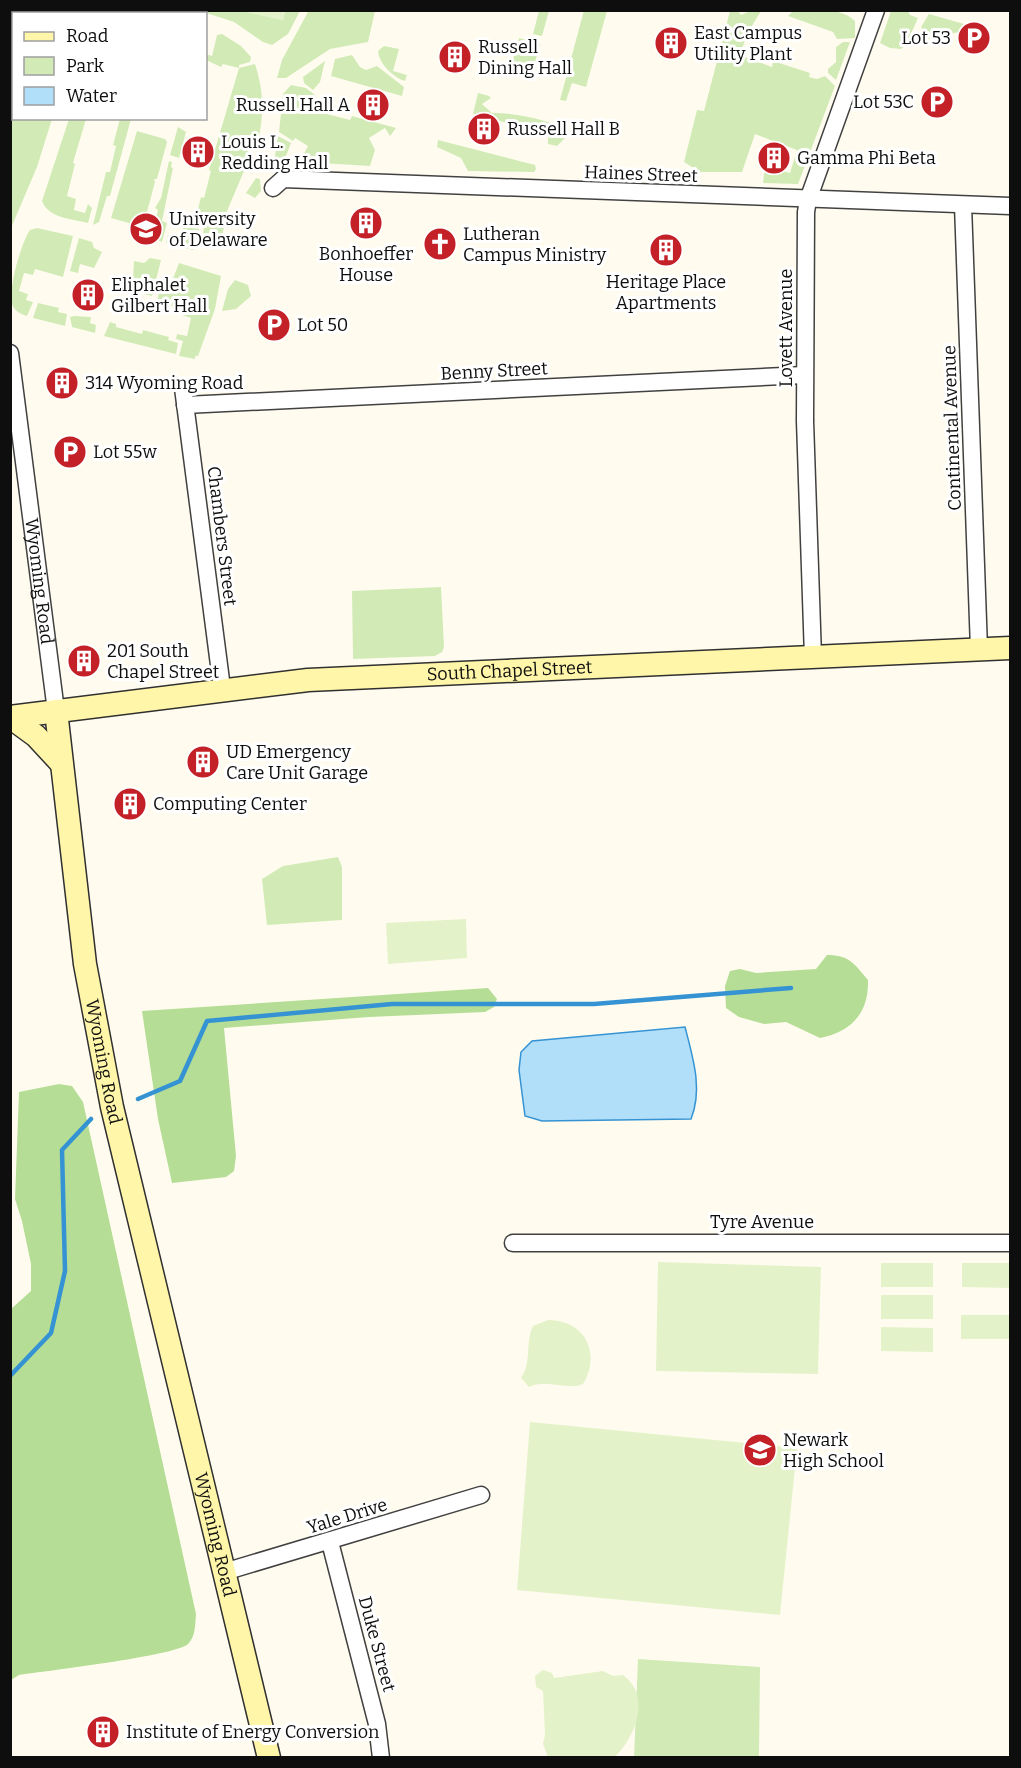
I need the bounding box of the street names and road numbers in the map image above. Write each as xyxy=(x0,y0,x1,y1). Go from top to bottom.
street label: Haines Street xyxy=(584,161,699,187)
street label: Lovett Avenue xyxy=(775,269,797,387)
street label: Continental Avenue xyxy=(938,345,966,511)
street label: Benny Street xyxy=(440,357,549,385)
street label: Chambers Street xyxy=(203,465,242,607)
street label: Wyoming Road xyxy=(20,517,58,646)
street label: South Chapel Street xyxy=(426,656,593,686)
street label: Wyoming Road xyxy=(81,997,127,1127)
street label: Tyre Avenue xyxy=(710,1211,814,1233)
street label: Wyoming Road xyxy=(190,1470,241,1599)
street label: Yale Drive xyxy=(304,1493,390,1539)
street label: Duke Street xyxy=(354,1594,400,1695)

